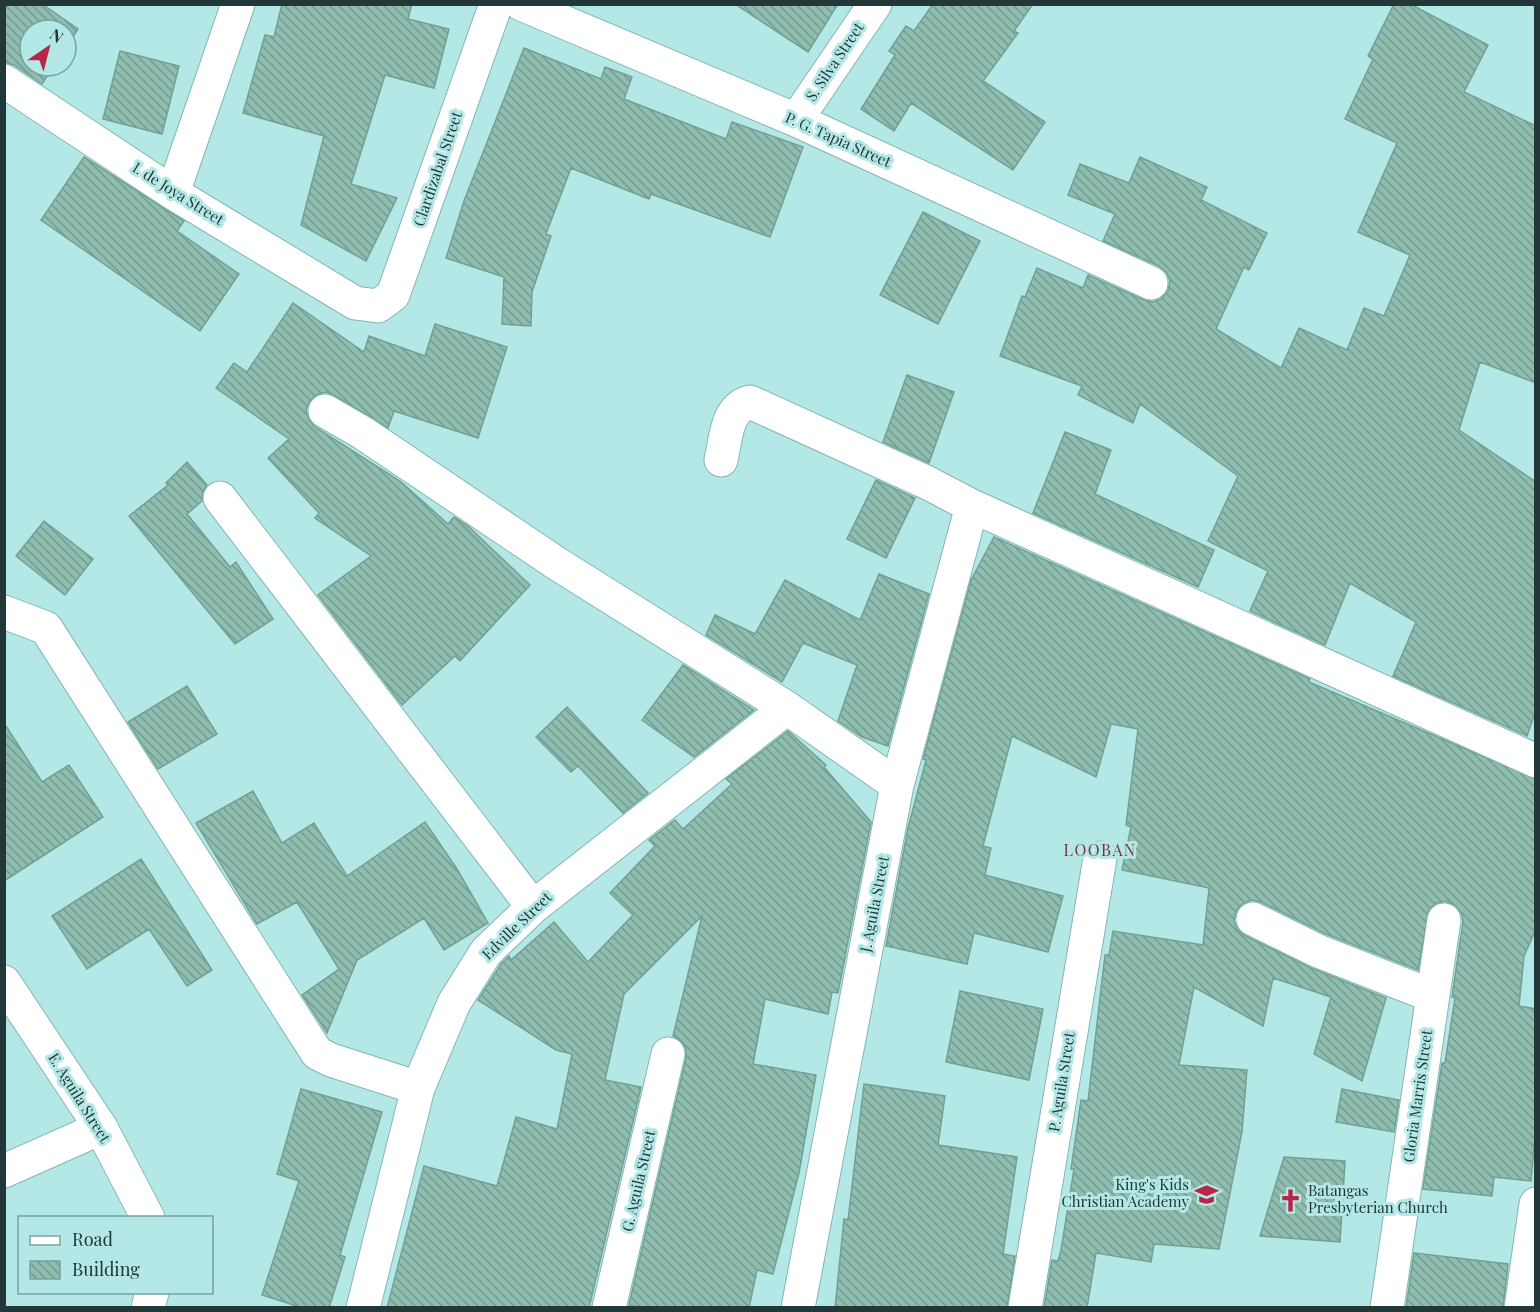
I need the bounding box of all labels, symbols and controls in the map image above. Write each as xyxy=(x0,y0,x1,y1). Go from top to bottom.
north arrow xyxy=(18,18,78,78)
street label: S. Silva Street xyxy=(800,18,868,105)
text: N xyxy=(46,23,68,47)
street label: P. G. Tapia Street xyxy=(782,107,895,172)
street label: Clardizabal Street xyxy=(408,108,466,229)
street label: I. de Joya Street xyxy=(129,157,229,230)
district label: LOOBAN xyxy=(1064,839,1136,860)
street label: J. Aguila Street xyxy=(855,853,893,955)
street label: Edville Street xyxy=(477,886,556,964)
street label: Gloria Marris Street xyxy=(1398,1028,1436,1164)
street label: P. Aguila Street xyxy=(1043,1030,1079,1133)
street label: E. Aguila Street xyxy=(44,1049,116,1147)
street label: G. Aguila Street xyxy=(617,1127,660,1234)
place label: King's Kids Christian Academy xyxy=(1061,1174,1189,1211)
place label: Batangas Presbyterian Church xyxy=(1308,1180,1448,1217)
school or university icon: King's Kids Christian Academy xyxy=(1194,1181,1220,1207)
church icon: Batangas Presbyterian Church xyxy=(1277,1187,1303,1213)
legend xyxy=(18,1216,213,1294)
text: Road xyxy=(72,1227,113,1251)
text: Building xyxy=(72,1257,140,1281)

